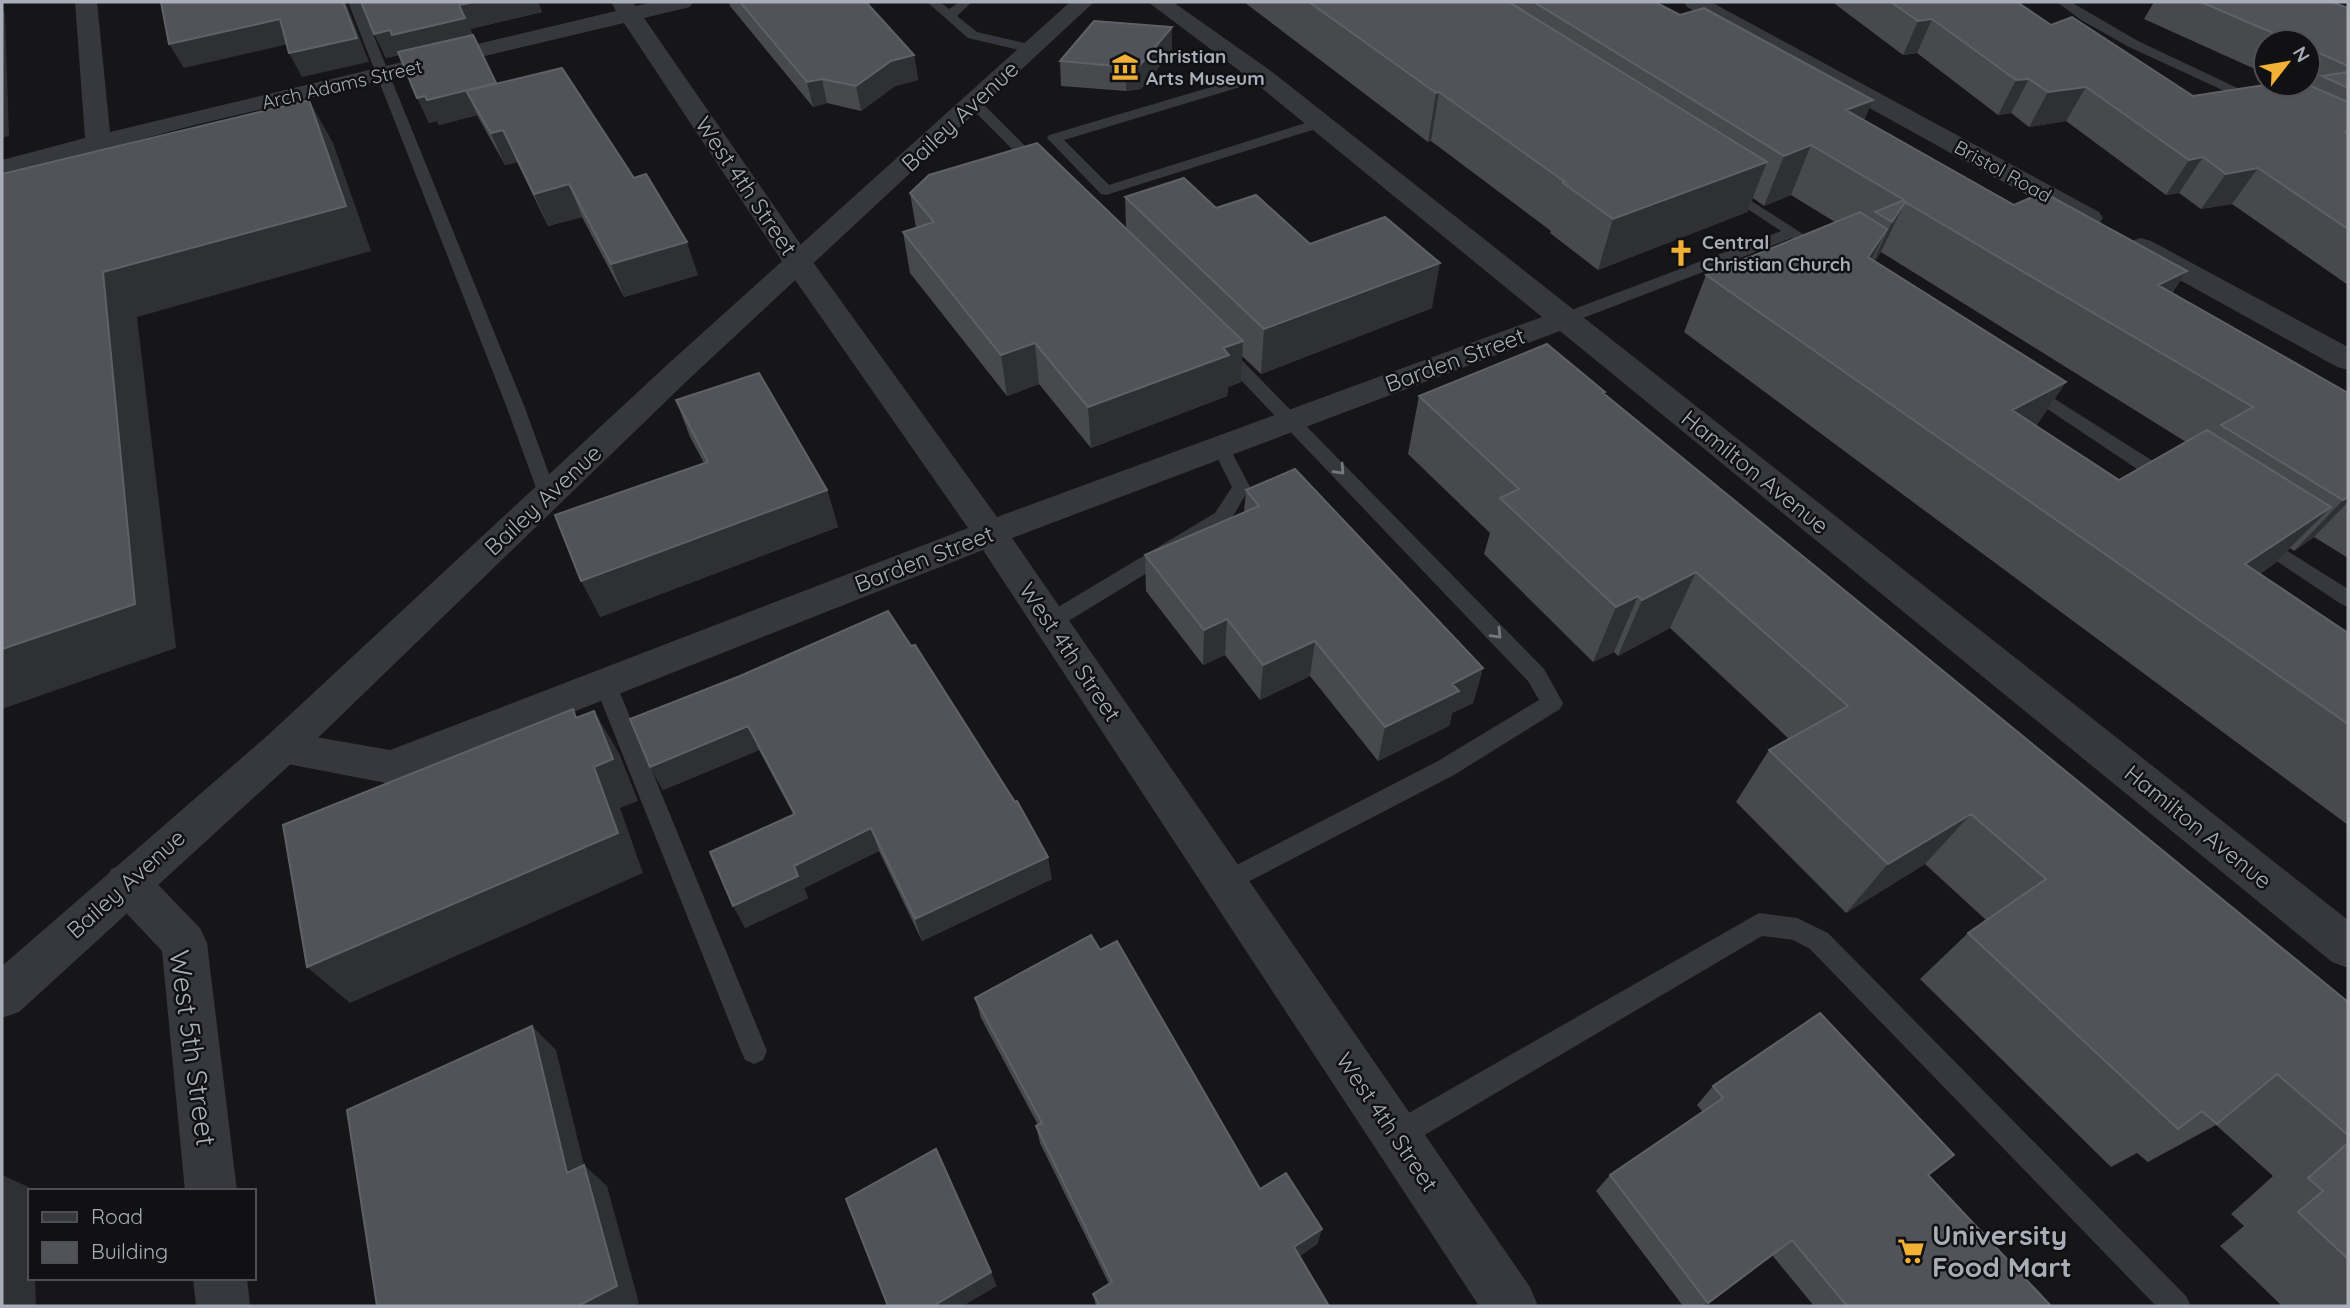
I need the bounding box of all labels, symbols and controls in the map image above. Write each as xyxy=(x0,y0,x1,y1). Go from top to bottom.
north arrow xyxy=(2252,28,2322,98)
text: N xyxy=(2288,42,2315,66)
place label: Christian Arts Museum xyxy=(1146,44,1265,90)
museum icon: Christian Arts Museum xyxy=(1110,52,1140,82)
street label: Arch Adams Street xyxy=(260,54,424,114)
street label: Bailey Avenue xyxy=(895,54,1024,177)
street label: West 4th Street xyxy=(689,111,804,261)
street label: Bristol Road xyxy=(1950,135,2056,207)
place label: Central Christian Church xyxy=(1702,230,1851,276)
church icon: Central Christian Church xyxy=(1666,238,1696,268)
street label: Barden Street xyxy=(1381,321,1529,398)
street label: Hamilton Avenue xyxy=(1676,403,1835,540)
street label: Bailey Avenue xyxy=(478,438,607,561)
one-way arrow xyxy=(1331,462,1344,475)
street label: Barden Street xyxy=(850,519,998,598)
street label: West 4th Street xyxy=(1013,577,1128,727)
one-way arrow xyxy=(1488,626,1501,639)
street label: Hamilton Avenue xyxy=(2119,758,2278,895)
street label: Bailey Avenue xyxy=(60,823,191,945)
street label: West 5th Street xyxy=(162,948,225,1148)
street label: West 4th Street xyxy=(1330,1047,1445,1197)
legend xyxy=(28,1189,256,1280)
text: Road xyxy=(91,1203,143,1229)
place label: University Food Mart xyxy=(1932,1217,2072,1284)
supermarket icon: University Food Mart xyxy=(1896,1236,1926,1266)
text: Building xyxy=(91,1238,168,1264)

